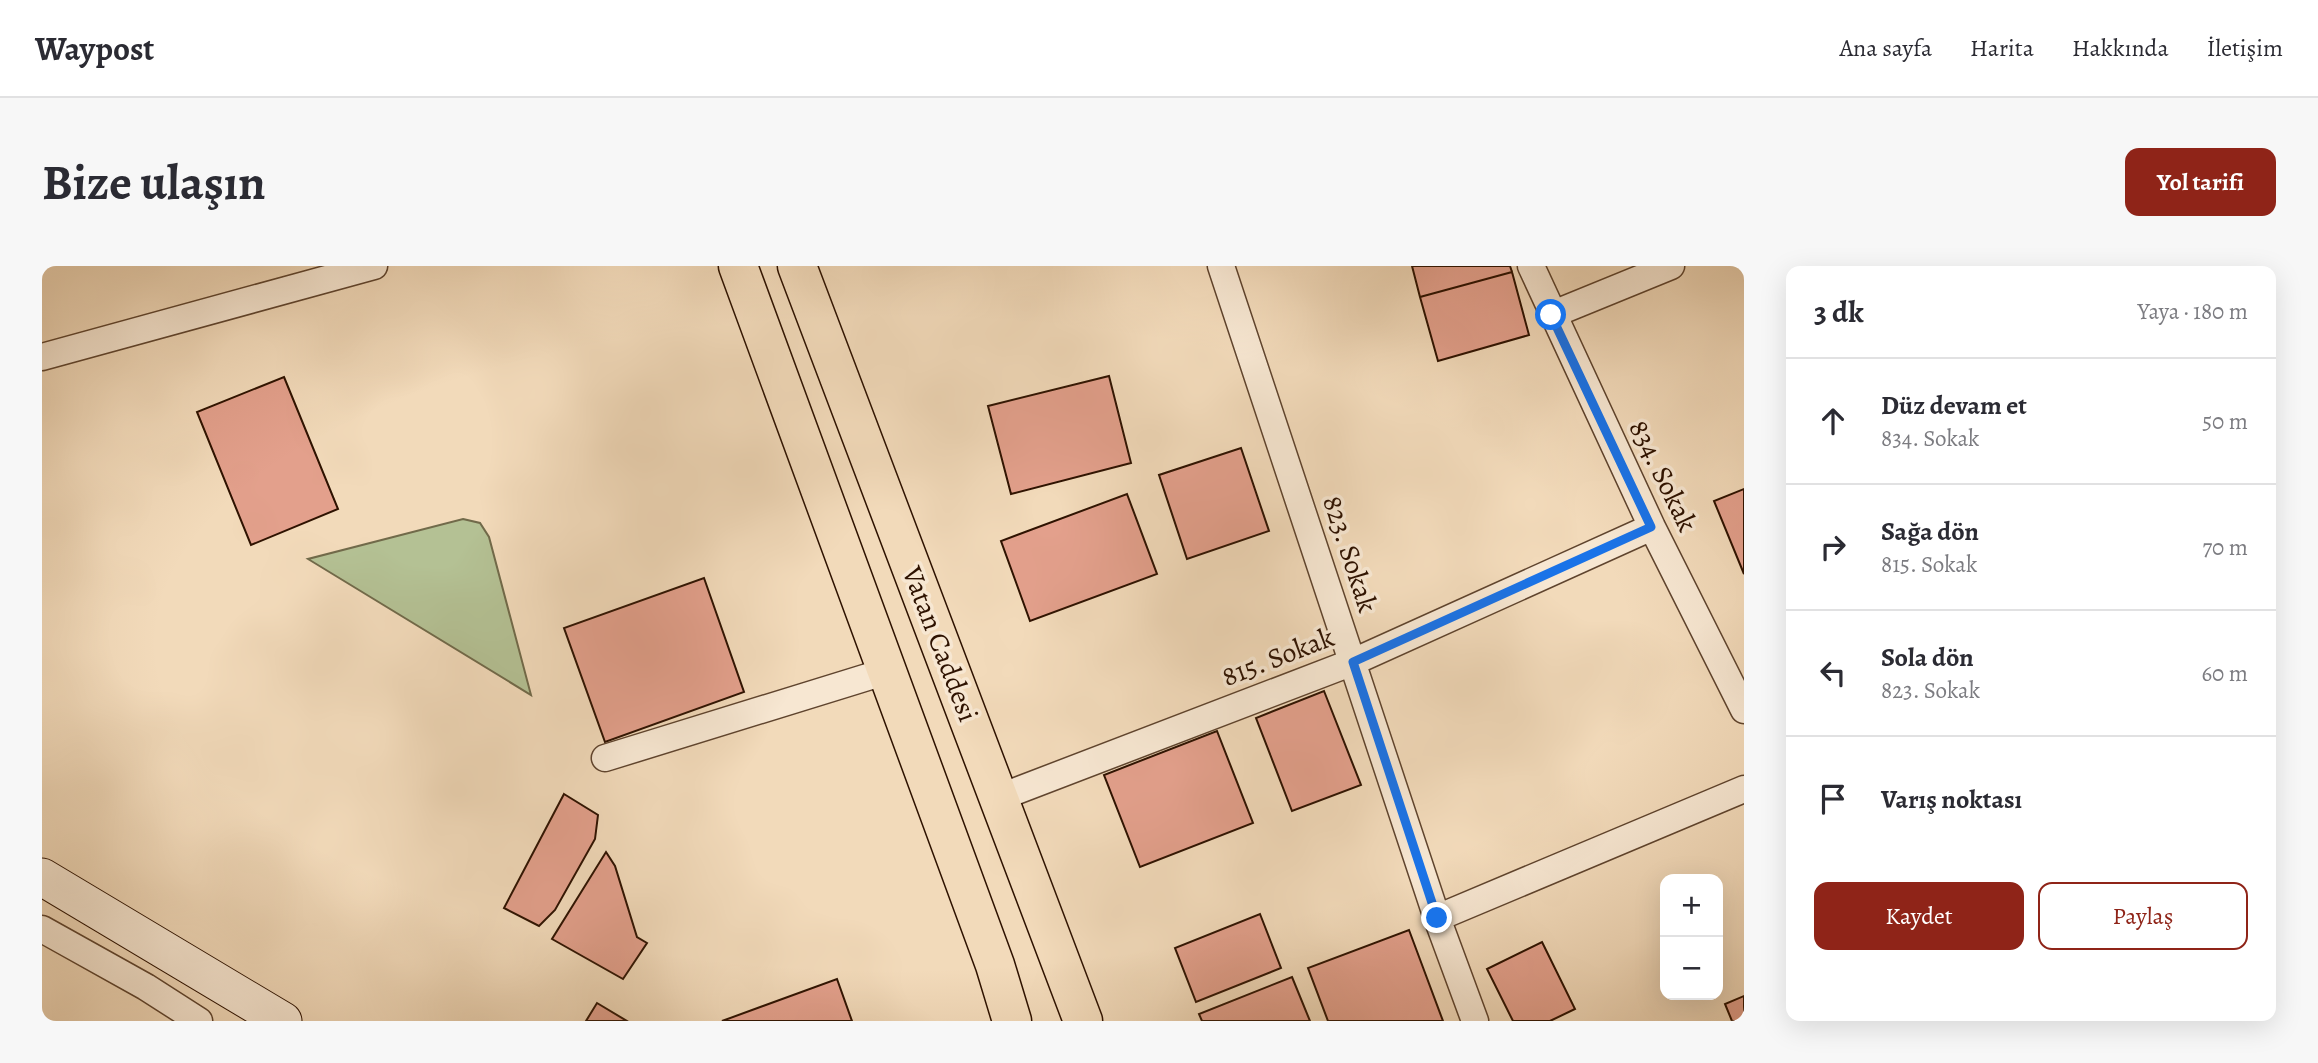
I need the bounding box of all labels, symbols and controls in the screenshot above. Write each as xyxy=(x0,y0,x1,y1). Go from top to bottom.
text: Waypost xyxy=(35,26,154,71)
text: Ana sayfa xyxy=(1840,32,1932,64)
text: Harita xyxy=(1970,32,2034,64)
text: Hakkında xyxy=(2072,32,2169,64)
text: İletişim xyxy=(2207,32,2283,64)
button: Yol tarifi xyxy=(2125,148,2276,216)
text: Bize ulaşın xyxy=(42,149,266,216)
text: 3 dk xyxy=(1814,292,1864,332)
text: Yaya · 180 m xyxy=(2137,296,2248,327)
route start xyxy=(1535,299,1566,330)
text: Düz devam et xyxy=(1881,388,2027,423)
icon: ahead xyxy=(1814,402,1852,440)
text: 50 m xyxy=(2202,406,2248,437)
street label: 834. Sokak xyxy=(1620,414,1706,538)
text: 834. Sokak xyxy=(1881,423,1980,454)
street label: 823. Sokak xyxy=(1313,491,1387,617)
text: Sağa dön xyxy=(1881,514,1979,549)
icon: right xyxy=(1814,528,1852,566)
text: 70 m xyxy=(2202,532,2248,563)
text: 815. Sokak xyxy=(1881,549,1977,580)
street label: Vatan Caddesi xyxy=(893,560,987,727)
street label: 815. Sokak xyxy=(1216,618,1340,696)
text: Sola dön xyxy=(1881,640,1974,675)
icon: left xyxy=(1814,654,1852,692)
text: 60 m xyxy=(2201,658,2248,689)
text: 823. Sokak xyxy=(1881,675,1980,706)
icon: arrive xyxy=(1814,780,1852,818)
text: Varış noktası xyxy=(1881,782,2022,817)
map controls xyxy=(1660,874,1723,1000)
button: + xyxy=(1660,874,1723,937)
button: Kaydet xyxy=(1814,882,2024,950)
button: Paylaş xyxy=(2038,882,2248,950)
route end xyxy=(1421,902,1452,933)
button: − xyxy=(1660,937,1723,1000)

